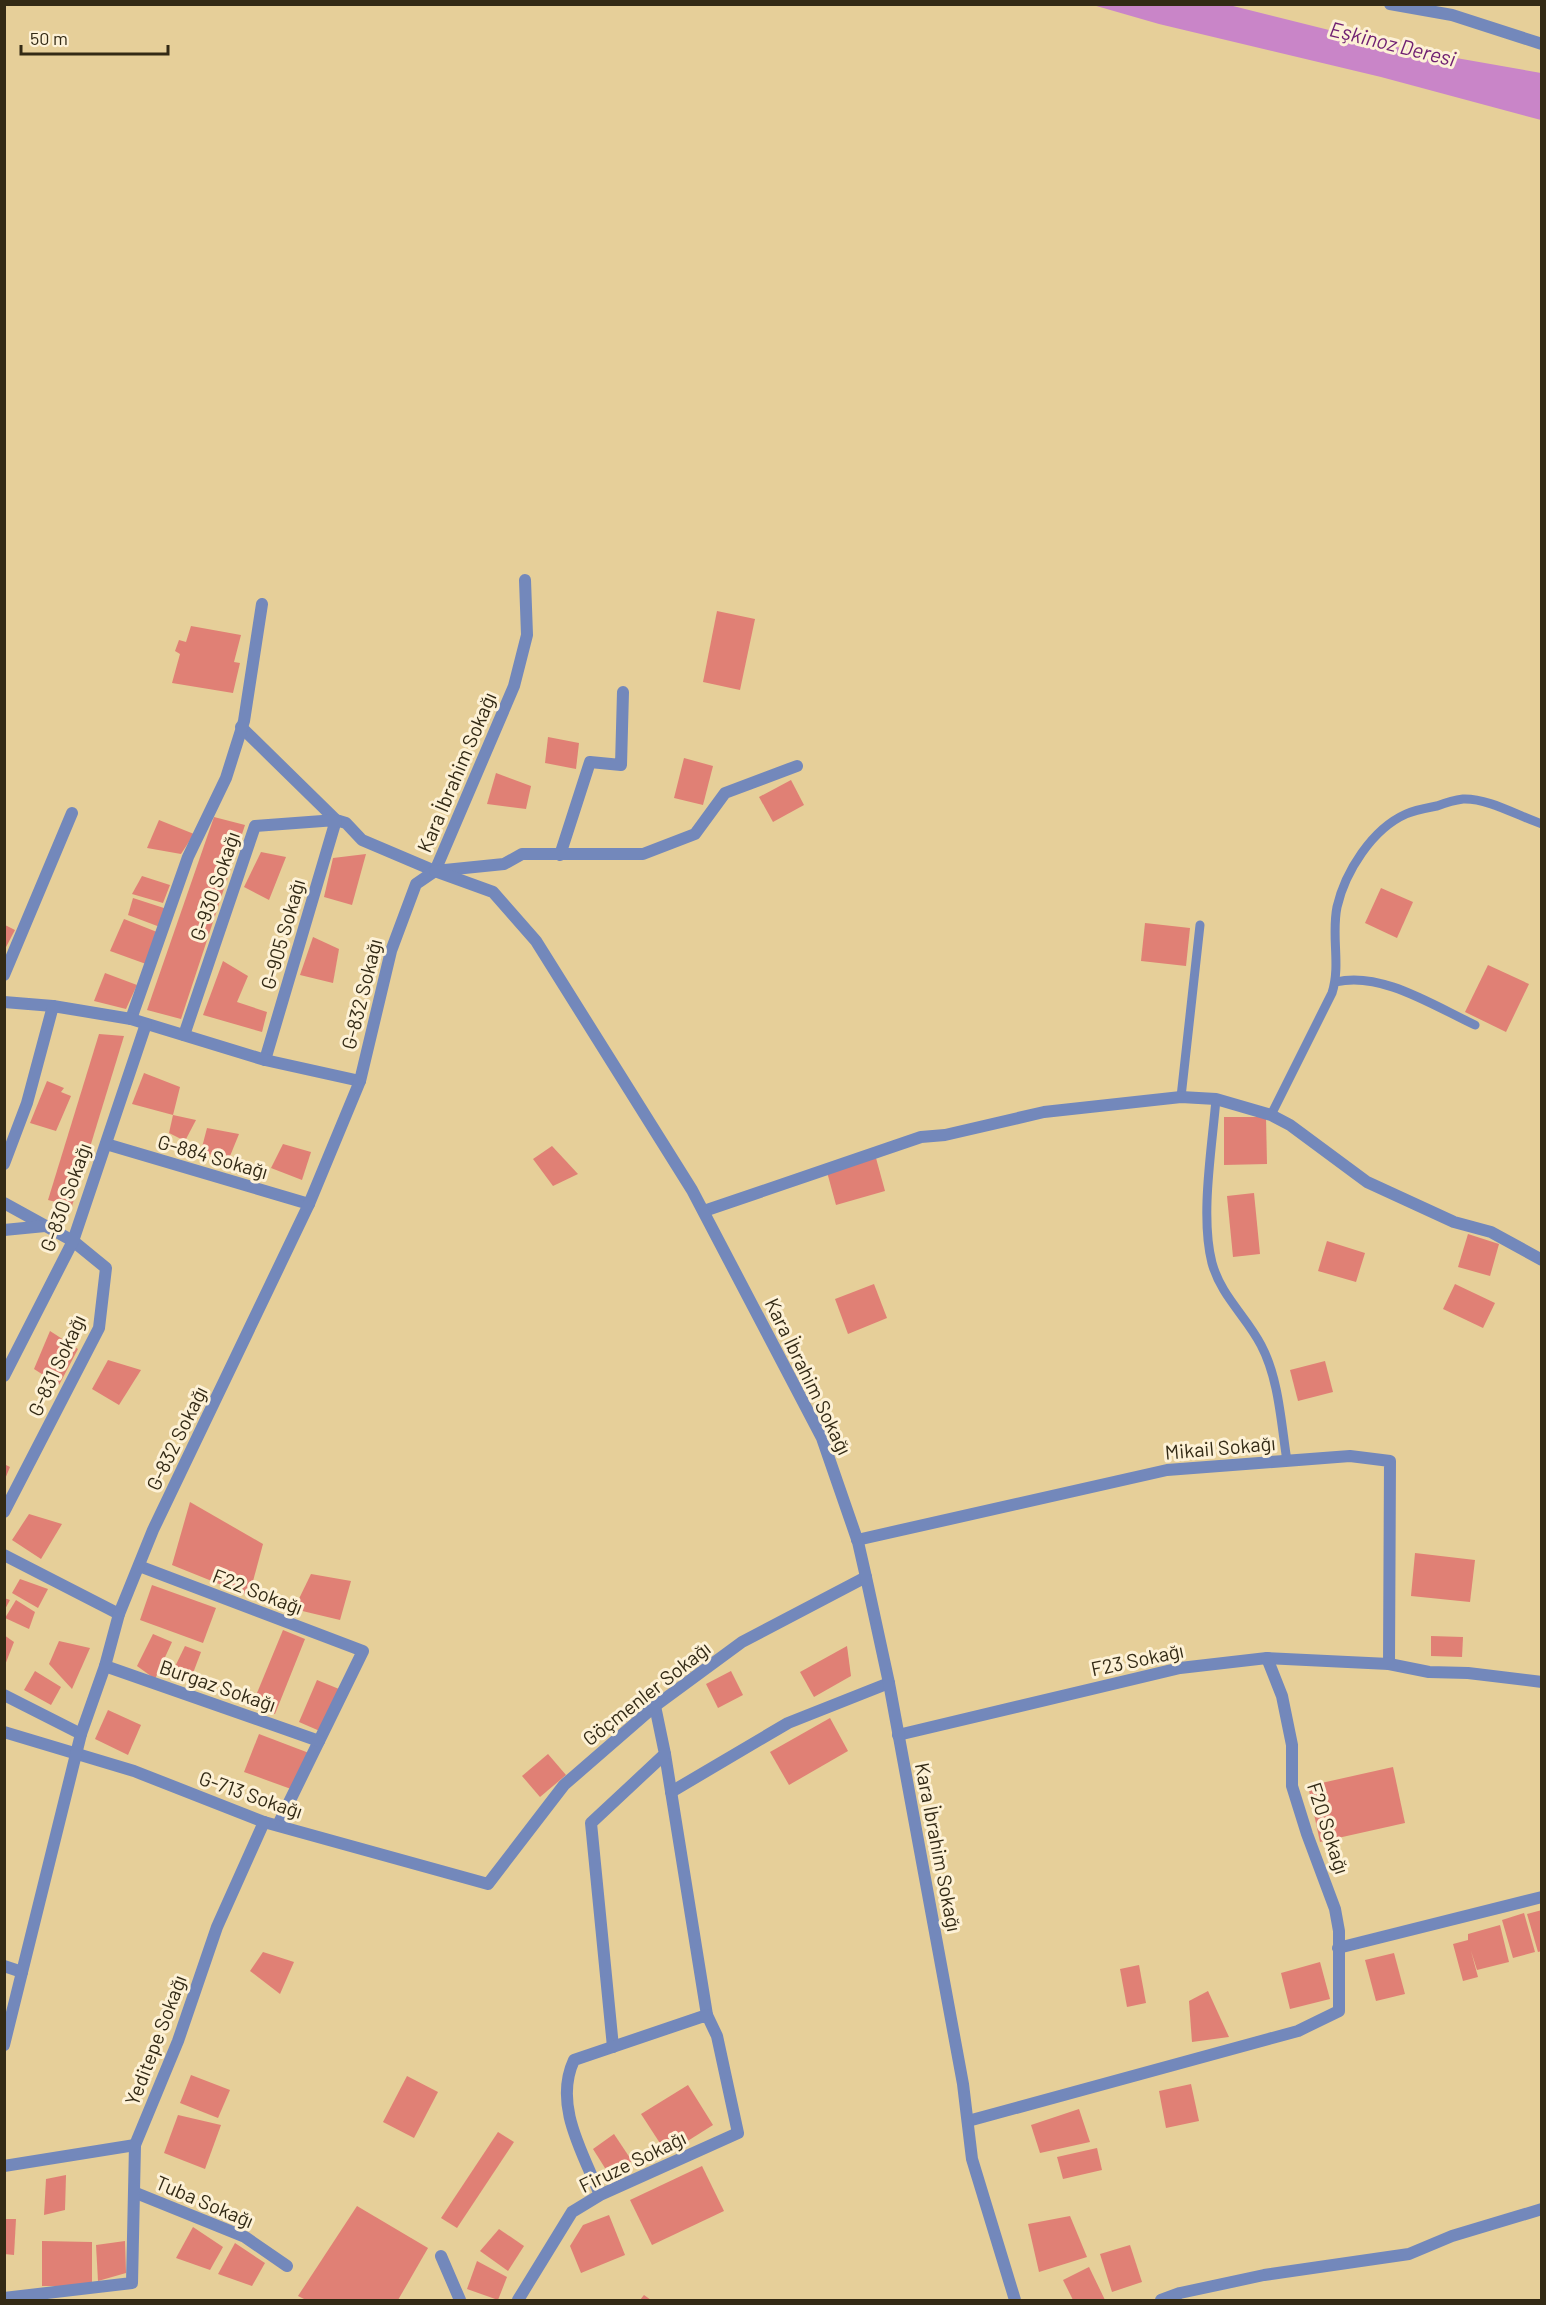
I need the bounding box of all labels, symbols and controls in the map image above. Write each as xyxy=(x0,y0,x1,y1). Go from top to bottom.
water label: Eşkinoz Deresi xyxy=(1327,15,1459,71)
scale bar xyxy=(21,18,168,56)
text: 50 m xyxy=(30,27,68,49)
street label: Kara İbrahim Sokağı xyxy=(411,688,501,856)
street label: G-930 Sokağı xyxy=(184,828,244,944)
street label: G-905 Sokağı xyxy=(255,876,309,992)
street label: G-832 Sokağı xyxy=(336,936,386,1052)
street label: G-884 Sokağı xyxy=(155,1129,271,1183)
street label: G-830 Sokağı xyxy=(34,1139,96,1255)
street label: Kara İbrahim Sokağı xyxy=(761,1294,857,1458)
street label: G-831 Sokağı xyxy=(22,1310,90,1420)
street label: G-832 Sokağı xyxy=(140,1382,212,1494)
street label: Mikail Sokağı xyxy=(1164,1430,1276,1464)
street label: F22 Sokağı xyxy=(210,1563,306,1619)
street label: Göçmenler Sokağı xyxy=(577,1636,715,1750)
street label: F23 Sokağı xyxy=(1089,1638,1185,1680)
street label: Burgaz Sokağı xyxy=(157,1654,279,1716)
street label: Kara İbrahim Sokağı xyxy=(911,1761,967,1933)
street label: G-713 Sokağı xyxy=(196,1765,306,1823)
street label: F20 Sokağı xyxy=(1303,1779,1355,1877)
street label: Yeditepe Sokağı xyxy=(119,1971,191,2109)
street label: Firuze Sokağı xyxy=(575,2125,689,2197)
street label: Tuba Sokağı xyxy=(152,2170,258,2232)

